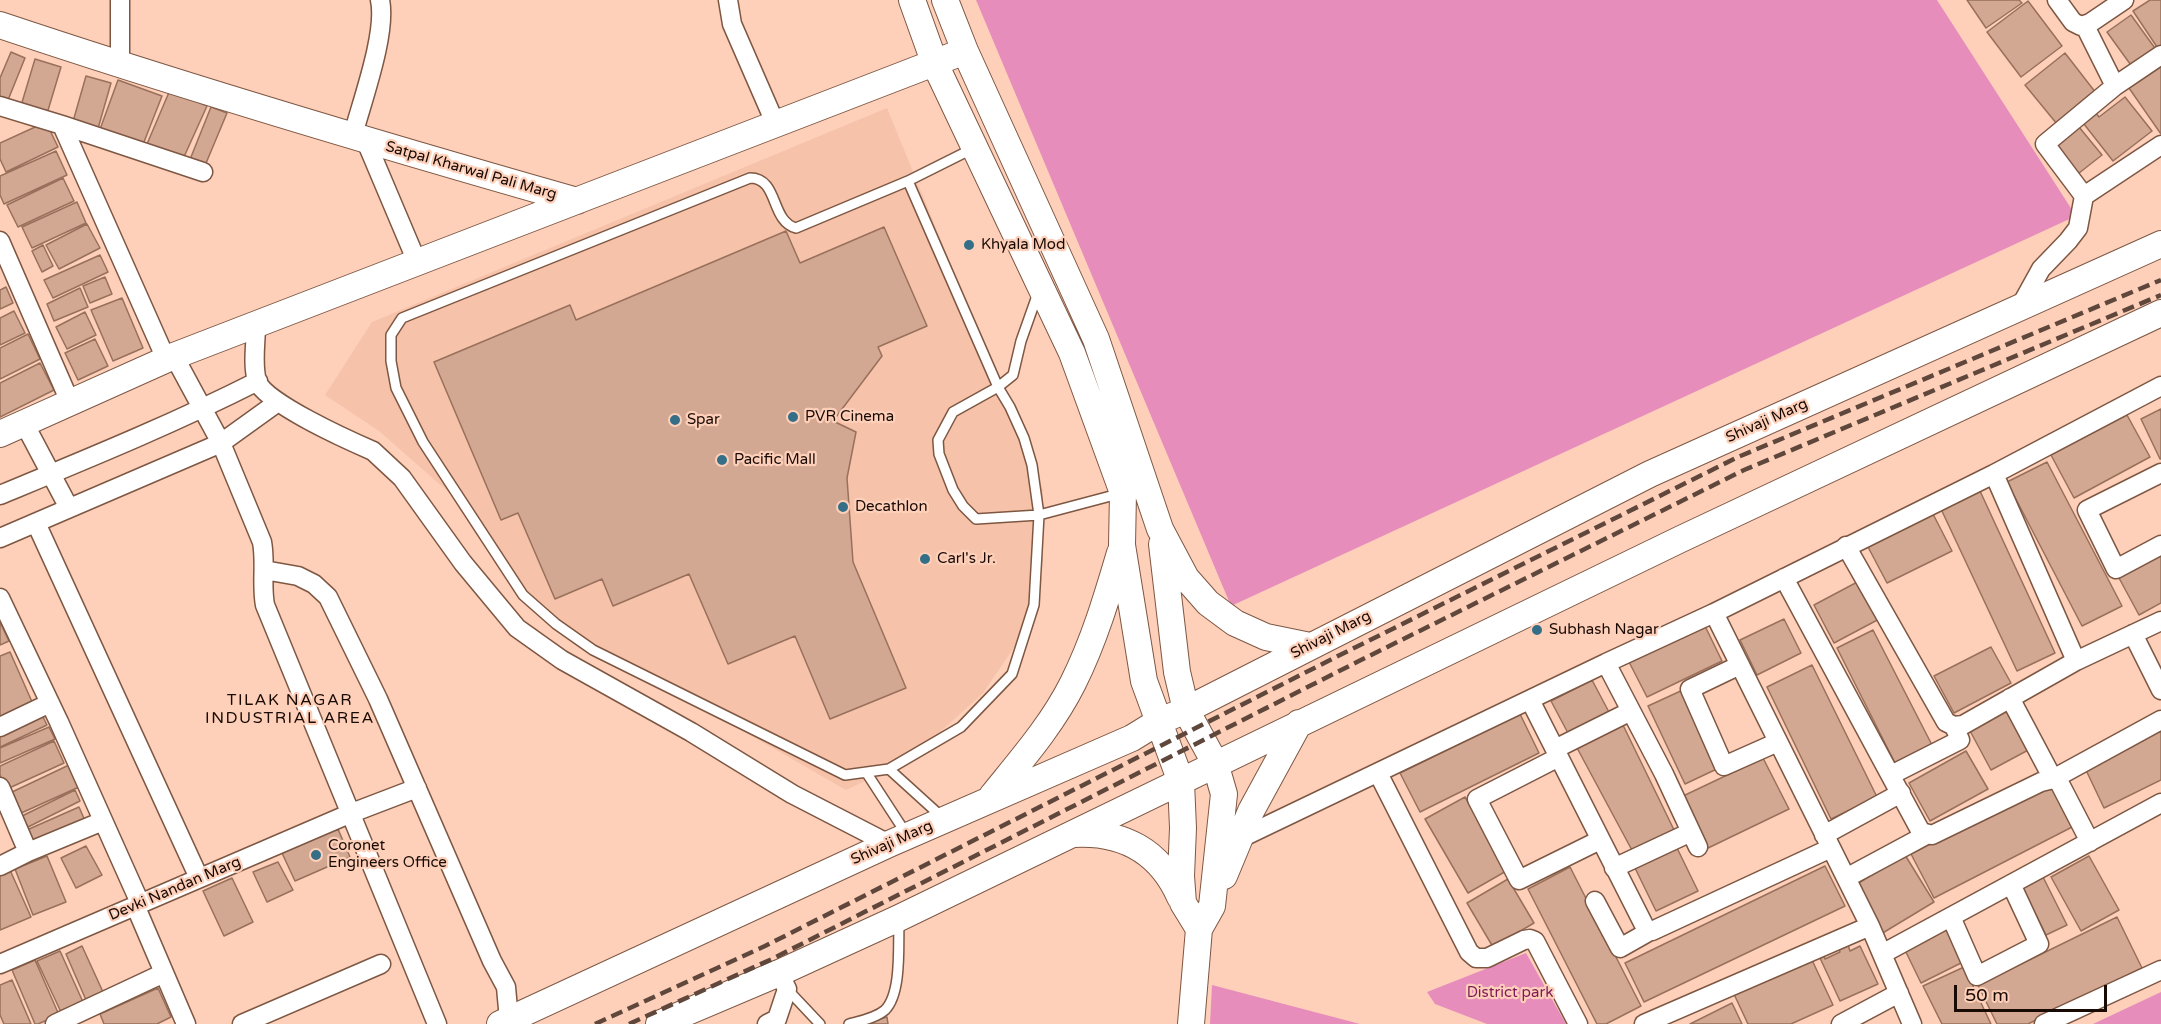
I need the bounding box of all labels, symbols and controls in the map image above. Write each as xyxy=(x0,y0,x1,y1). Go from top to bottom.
street label: Satpal Kharwal Pali Marg xyxy=(383,138,559,204)
place label: Khyala Mod xyxy=(981,236,1065,254)
marker: Khyala Mod xyxy=(962,238,976,252)
street label: Shivaji Marg xyxy=(1723,395,1811,447)
place label: PVR Cinema xyxy=(805,408,894,426)
marker: PVR Cinema xyxy=(786,410,800,424)
place label: Spar xyxy=(687,411,720,429)
marker: Spar xyxy=(668,413,682,427)
place label: Pacific Mall xyxy=(734,451,816,469)
marker: Pacific Mall xyxy=(715,453,729,467)
place label: Decathlon xyxy=(855,498,928,516)
marker: Decathlon xyxy=(836,500,850,514)
place label: Carl's Jr. xyxy=(937,550,996,568)
marker: Carl's Jr. xyxy=(918,552,932,566)
street label: Shivaji Marg xyxy=(1288,607,1374,663)
place label: Subhash Nagar xyxy=(1549,621,1659,639)
marker: Subhash Nagar xyxy=(1530,623,1544,637)
district label: TILAK NAGAR INDUSTRIAL AREA xyxy=(205,691,375,729)
street label: Shivaji Marg xyxy=(848,817,936,869)
place label: Coronet Engineers Office xyxy=(328,837,447,872)
marker: Coronet Engineers Office xyxy=(309,848,323,862)
street label: Devki Nandan Marg xyxy=(106,853,244,925)
scale bar xyxy=(1957,973,2110,1011)
park label: District park xyxy=(1467,984,1553,1002)
text: 50 m xyxy=(1965,984,2009,1006)

